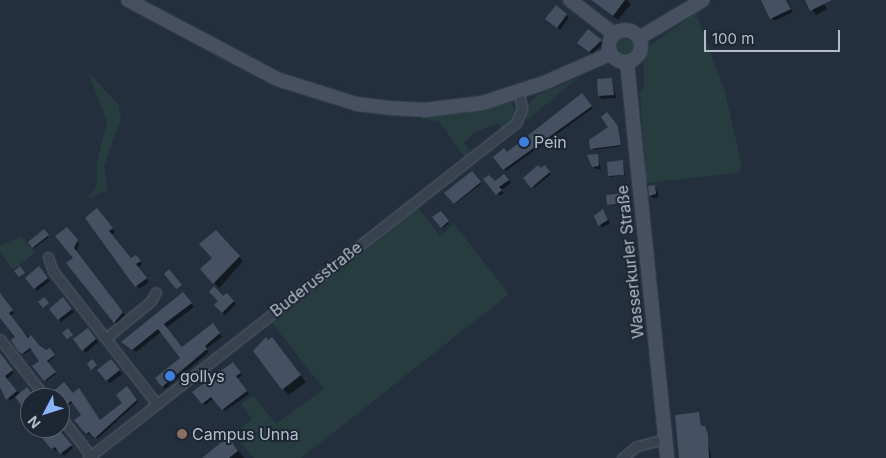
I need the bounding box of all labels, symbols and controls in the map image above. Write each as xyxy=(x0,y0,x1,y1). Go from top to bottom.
scale bar xyxy=(706,20,842,52)
text: 100 m xyxy=(712,29,754,48)
place label: Pein xyxy=(534,132,567,152)
marker: Pein xyxy=(518,136,530,148)
street label: Wasserkurler Straße xyxy=(612,184,648,340)
street label: Buderusstraße xyxy=(266,237,366,321)
place label: gollys xyxy=(180,366,225,386)
marker: gollys xyxy=(164,370,176,382)
north arrow xyxy=(20,388,70,438)
text: N xyxy=(24,413,44,432)
place label: Campus Unna xyxy=(192,424,299,444)
marker: Campus Unna xyxy=(176,428,188,440)

